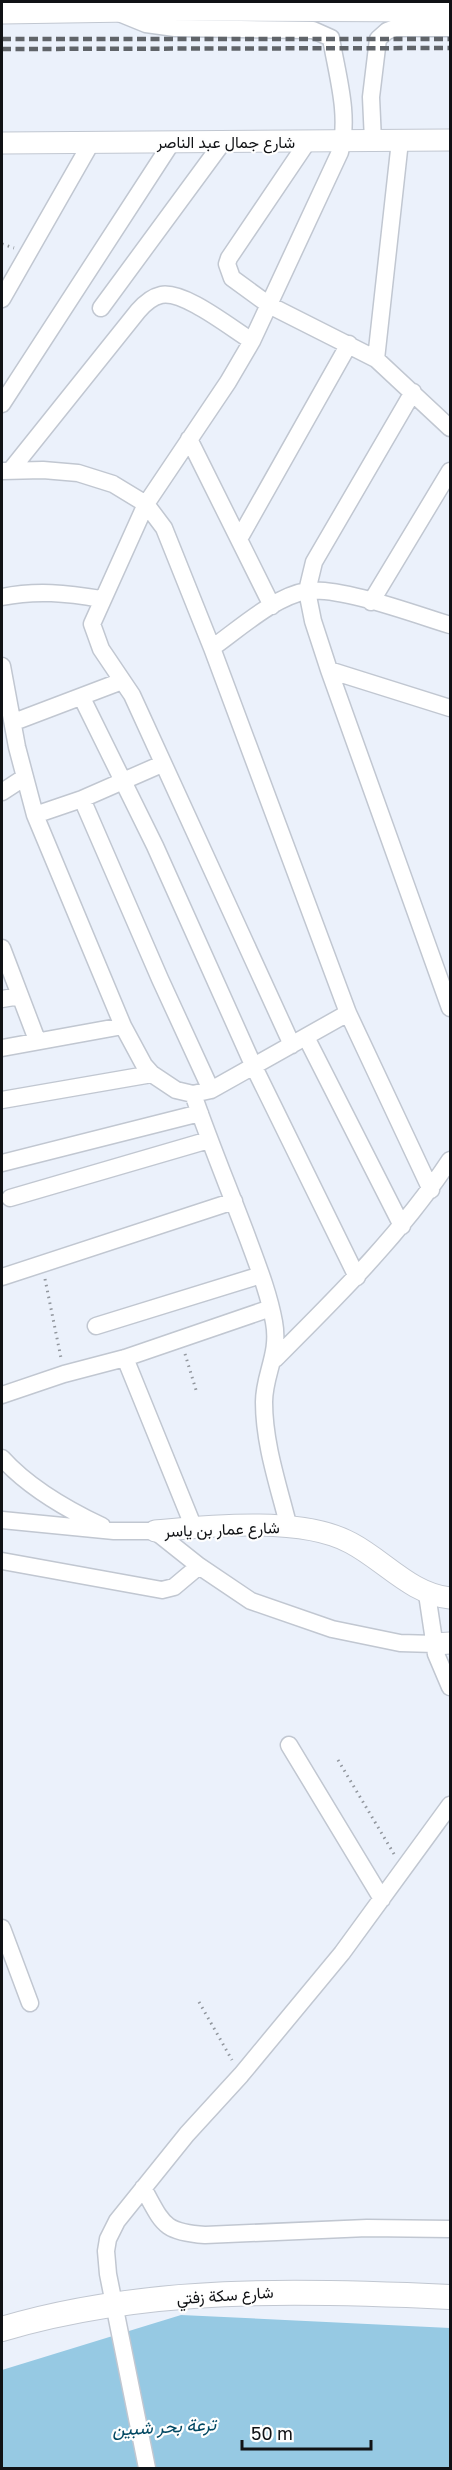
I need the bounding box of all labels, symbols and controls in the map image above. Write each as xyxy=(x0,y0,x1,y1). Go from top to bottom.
street label: شارع جمال عبد الناصر xyxy=(156,132,295,154)
street label: شارع عمار بن ياسر xyxy=(163,1517,280,1543)
street label: شارع سكة زفتي xyxy=(176,2282,274,2312)
water label: ترعة بحر شبين xyxy=(111,2412,219,2441)
scale bar xyxy=(242,2413,371,2451)
text: 50 m xyxy=(251,2422,293,2444)

